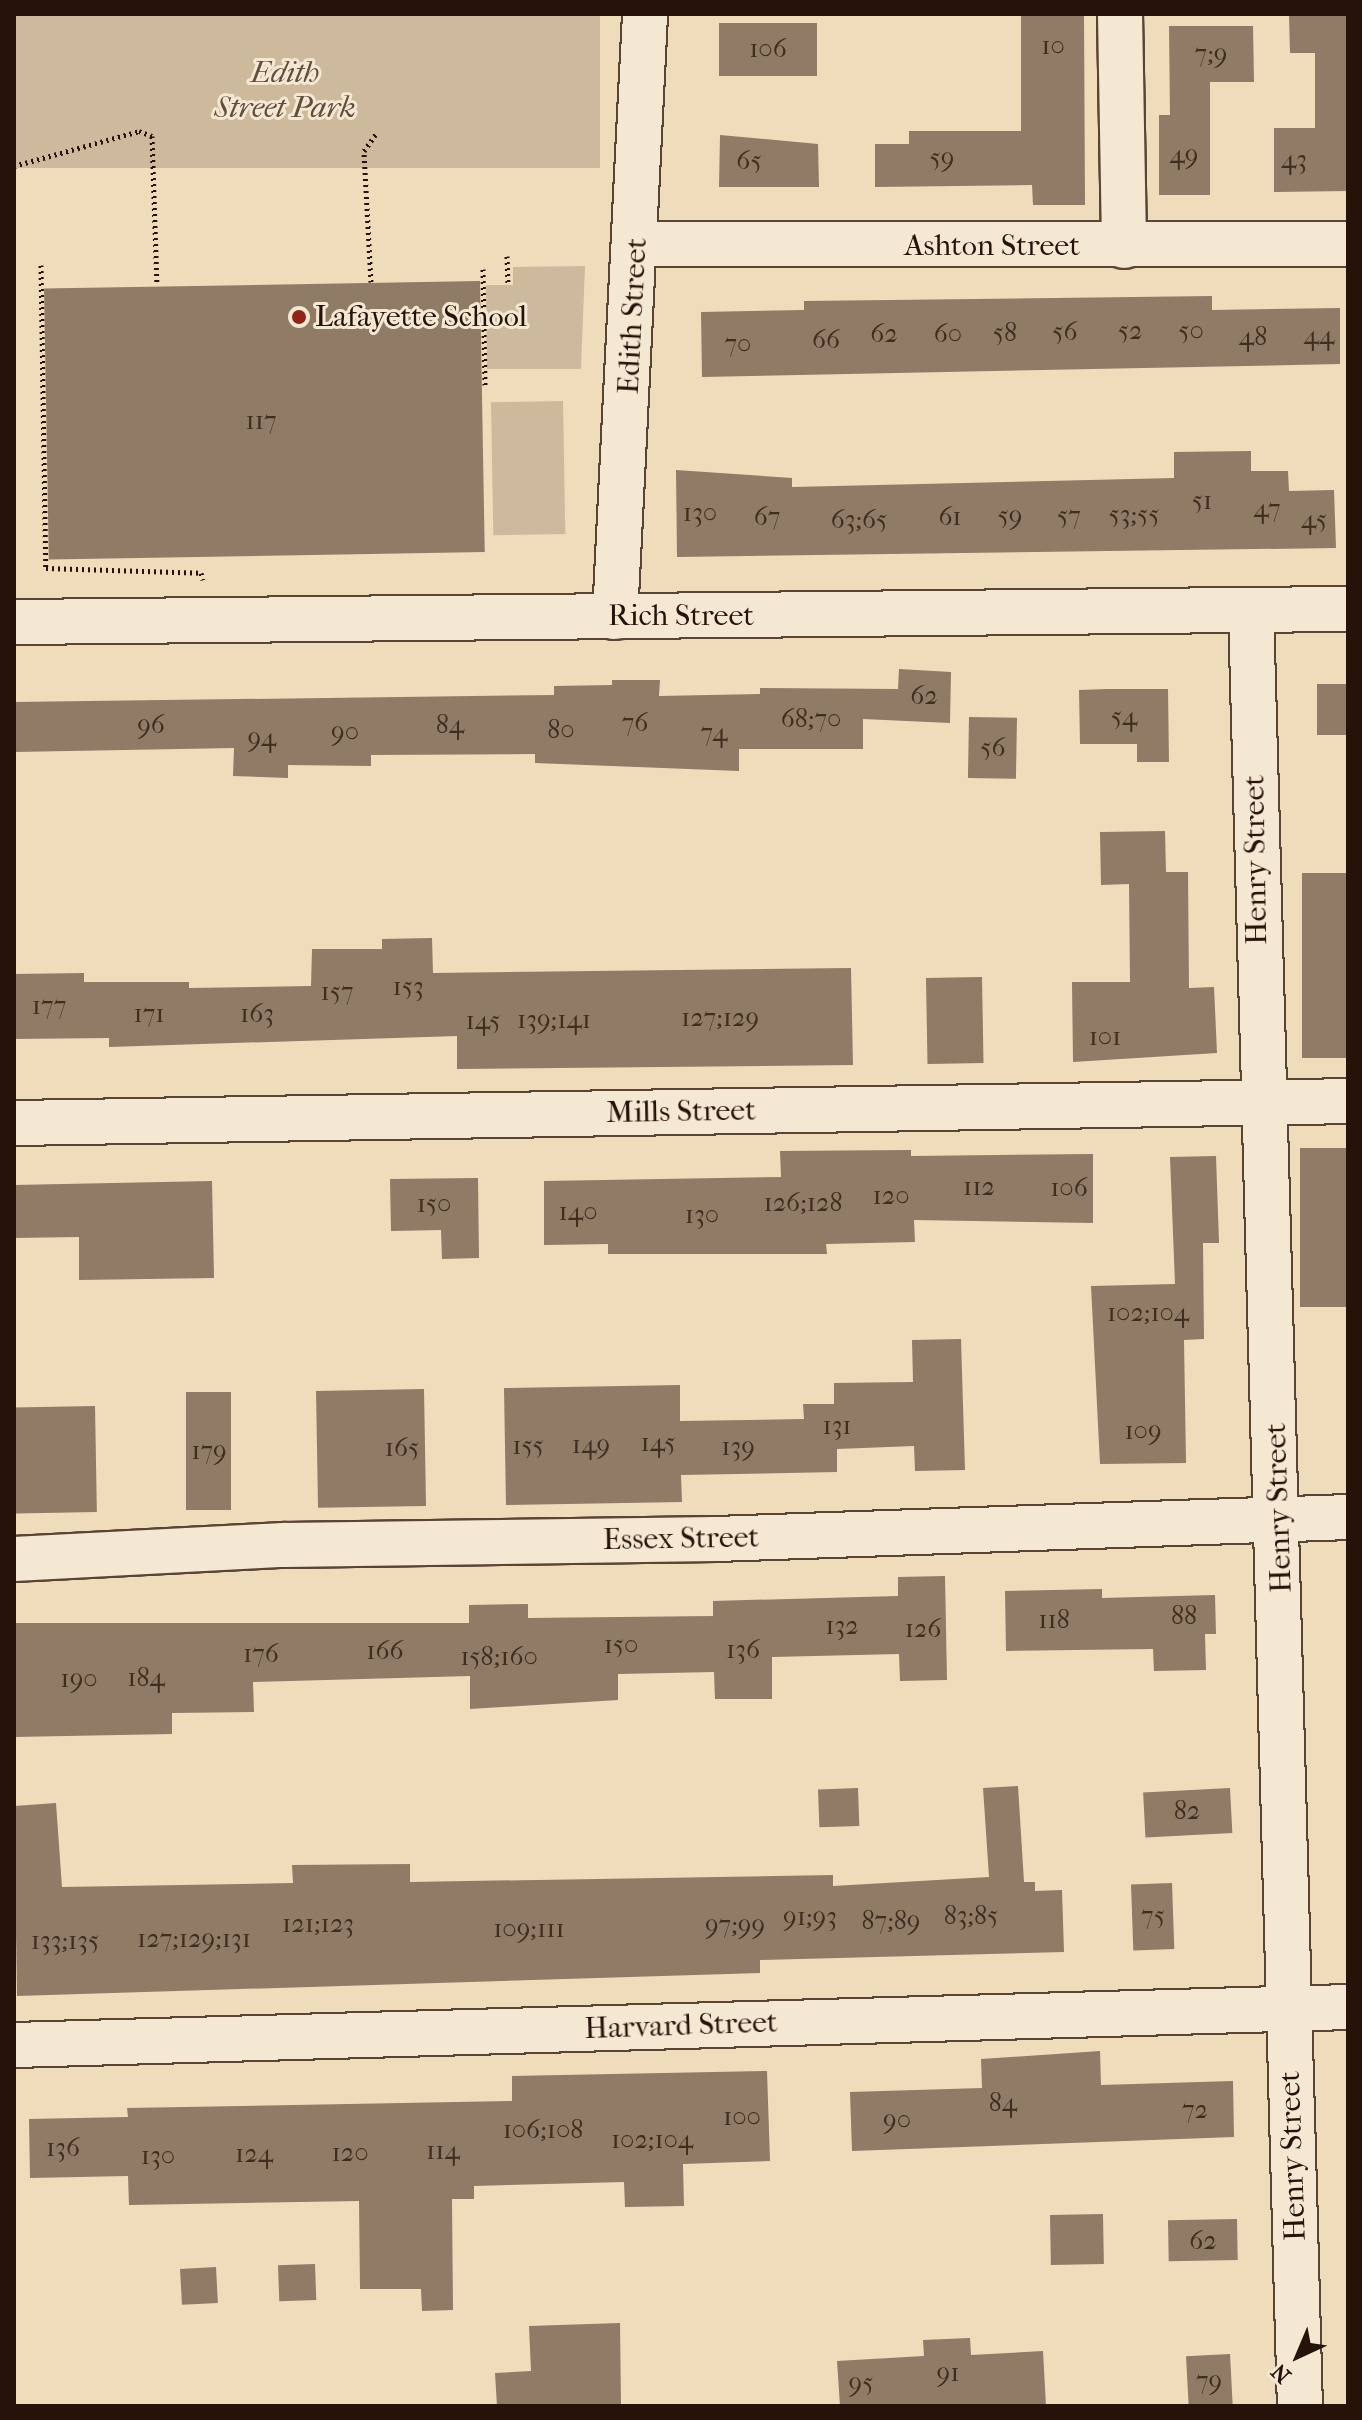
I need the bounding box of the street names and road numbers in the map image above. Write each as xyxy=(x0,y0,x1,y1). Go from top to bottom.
street label: Ashton Street xyxy=(904,228,1080,264)
street label: Edith Street xyxy=(611,237,655,395)
street label: Rich Street xyxy=(608,598,754,634)
street label: Henry Street xyxy=(1237,775,1275,945)
street label: Mills Street xyxy=(606,1093,756,1131)
street label: Henry Street xyxy=(1258,1422,1300,1594)
street label: Essex Street xyxy=(603,1520,759,1558)
street label: Harvard Street xyxy=(584,2005,778,2047)
street label: Henry Street xyxy=(1272,2070,1314,2242)

